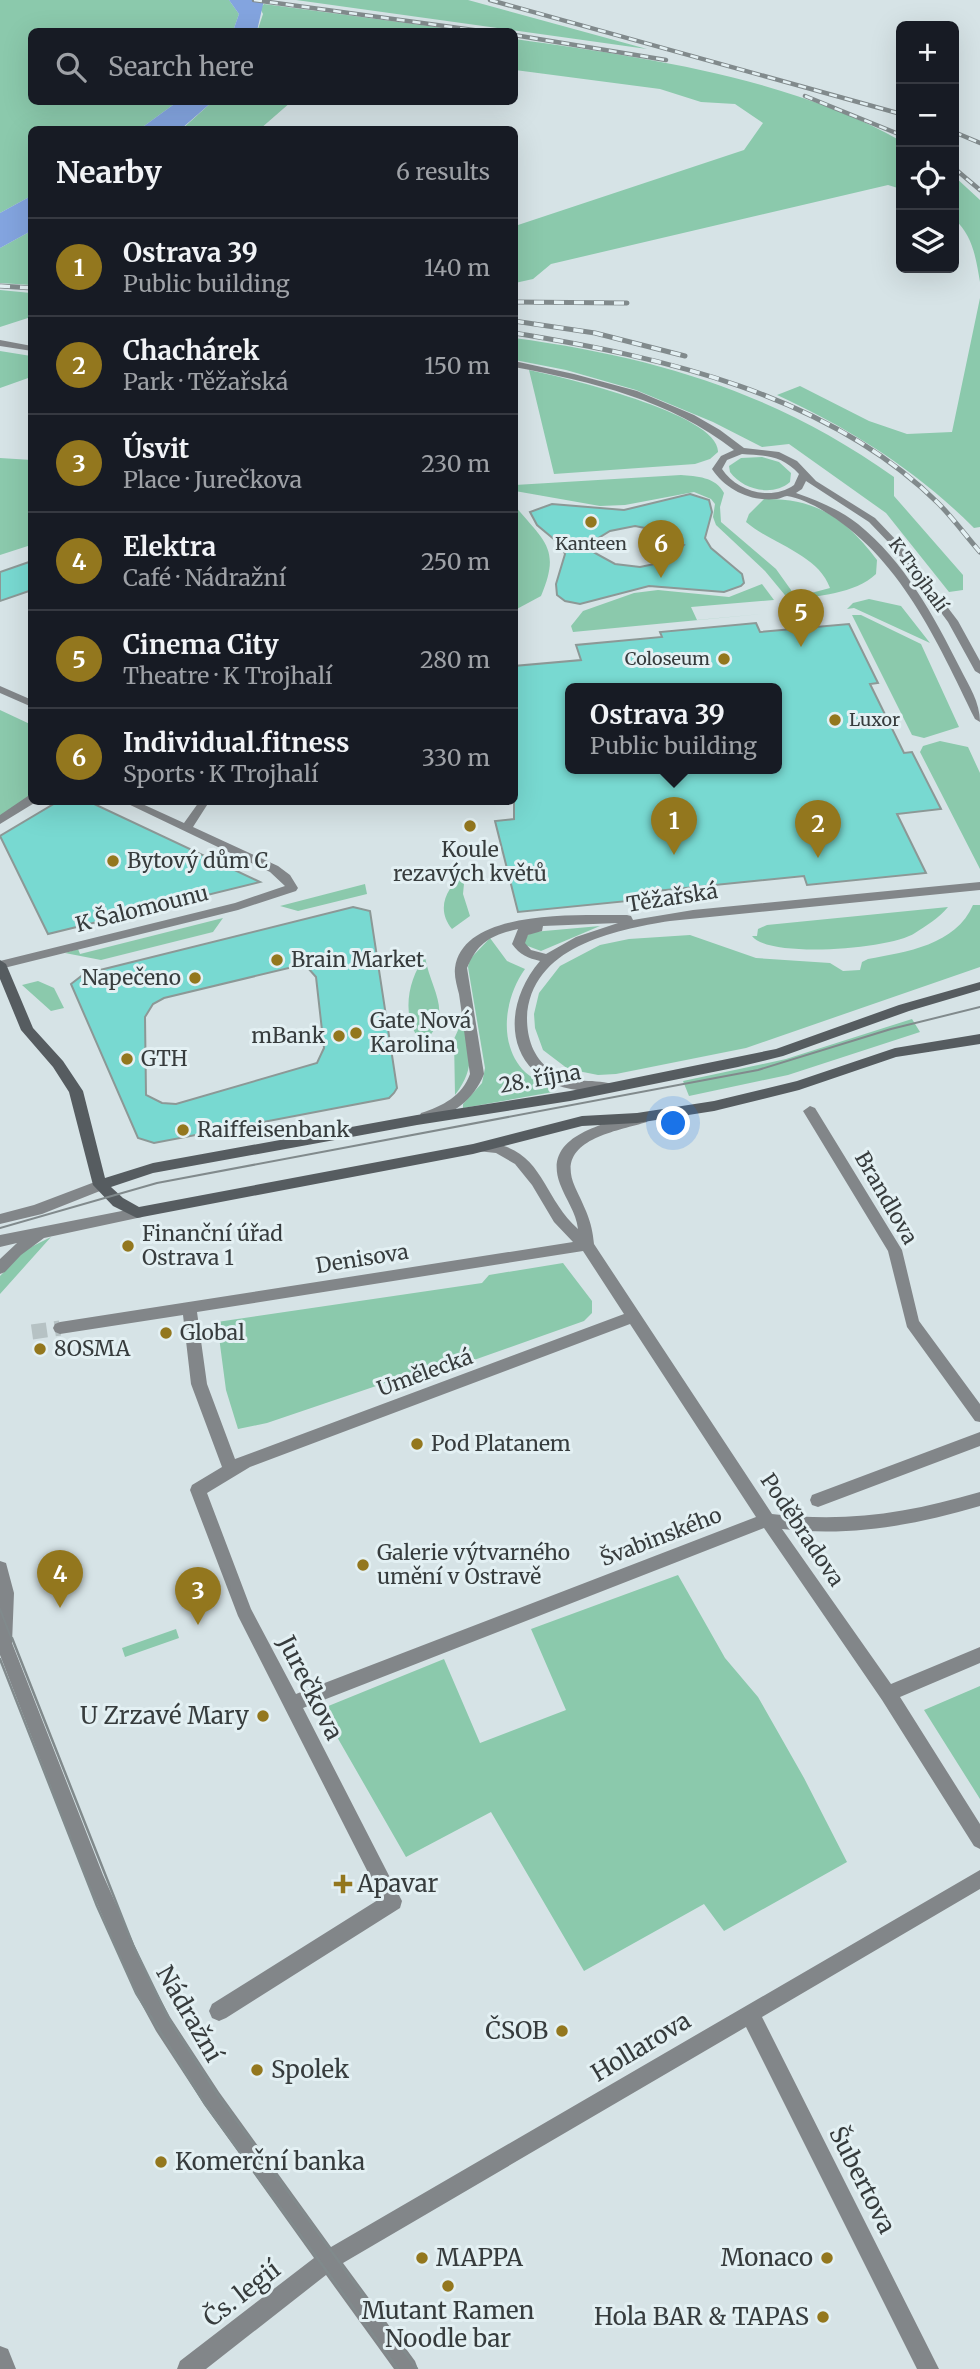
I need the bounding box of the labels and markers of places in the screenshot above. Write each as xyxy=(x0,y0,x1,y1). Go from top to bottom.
marker: Kanteen xyxy=(583,514,599,530)
pin: 6 xyxy=(638,520,684,578)
place label: Kanteen xyxy=(555,532,627,555)
pin: 5 xyxy=(778,589,824,647)
place label: Coloseum xyxy=(625,647,710,670)
marker: Coloseum xyxy=(716,651,732,667)
place label: Luxor xyxy=(849,708,900,731)
marker: Luxor xyxy=(827,712,843,728)
pin: 1 xyxy=(651,797,697,855)
pin: 2 xyxy=(795,800,841,858)
marker: Koule rezavých květů xyxy=(462,818,478,834)
place label: Koule rezavých květů xyxy=(393,836,547,887)
place label: Bytový dům C xyxy=(127,847,268,874)
marker: Bytový dům C xyxy=(105,853,121,869)
place label: Brain Market xyxy=(291,946,424,973)
marker: Brain Market xyxy=(269,952,285,968)
place label: Napečeno xyxy=(82,964,181,991)
marker: Napečeno xyxy=(187,970,203,986)
place label: Gate Nová Karolina xyxy=(370,1007,471,1058)
place label: mBank xyxy=(251,1022,326,1049)
marker: Gate Nová Karolina xyxy=(348,1025,364,1041)
marker: mBank xyxy=(331,1028,347,1044)
place label: GTH xyxy=(141,1045,188,1072)
marker: GTH xyxy=(119,1051,135,1067)
place label: Raiffeisenbank xyxy=(197,1116,350,1143)
marker: Raiffeisenbank xyxy=(175,1122,191,1138)
place label: Finanční úřad Ostrava 1 xyxy=(142,1220,283,1271)
marker: Finanční úřad Ostrava 1 xyxy=(120,1238,136,1254)
place label: Global xyxy=(180,1319,245,1346)
marker: Global xyxy=(158,1325,174,1341)
place label: 8OSMA xyxy=(54,1335,130,1362)
marker: 8OSMA xyxy=(32,1341,48,1357)
place label: Pod Platanem xyxy=(431,1430,571,1457)
marker: Pod Platanem xyxy=(409,1436,425,1452)
place label: Galerie výtvarného umění v Ostravě xyxy=(377,1539,570,1590)
pin: 4 xyxy=(37,1550,83,1608)
marker: Galerie výtvarného umění v Ostravě xyxy=(355,1557,371,1573)
pin: 3 xyxy=(175,1567,221,1625)
place label: U Zrzavé Mary xyxy=(80,1700,249,1731)
marker: U Zrzavé Mary xyxy=(255,1708,271,1724)
place label: Apavar xyxy=(356,1868,438,1899)
marker: Apavar xyxy=(335,1876,351,1892)
place label: ČSOB xyxy=(485,2014,548,2046)
marker: ČSOB xyxy=(554,2023,570,2039)
place label: Spolek xyxy=(271,2054,350,2085)
marker: Spolek xyxy=(249,2062,265,2078)
place label: Komerční banka xyxy=(175,2146,365,2177)
marker: Komerční banka xyxy=(153,2154,169,2170)
place label: MAPPA xyxy=(436,2242,524,2273)
place label: Monaco xyxy=(721,2242,813,2273)
marker: MAPPA xyxy=(414,2250,430,2266)
marker: Monaco xyxy=(819,2250,835,2266)
marker: Mutant Ramen Noodle bar xyxy=(440,2278,456,2294)
place label: Mutant Ramen Noodle bar xyxy=(362,2295,534,2354)
place label: Hola BAR & TAPAS xyxy=(594,2301,809,2332)
marker: Hola BAR & TAPAS xyxy=(815,2309,831,2325)

